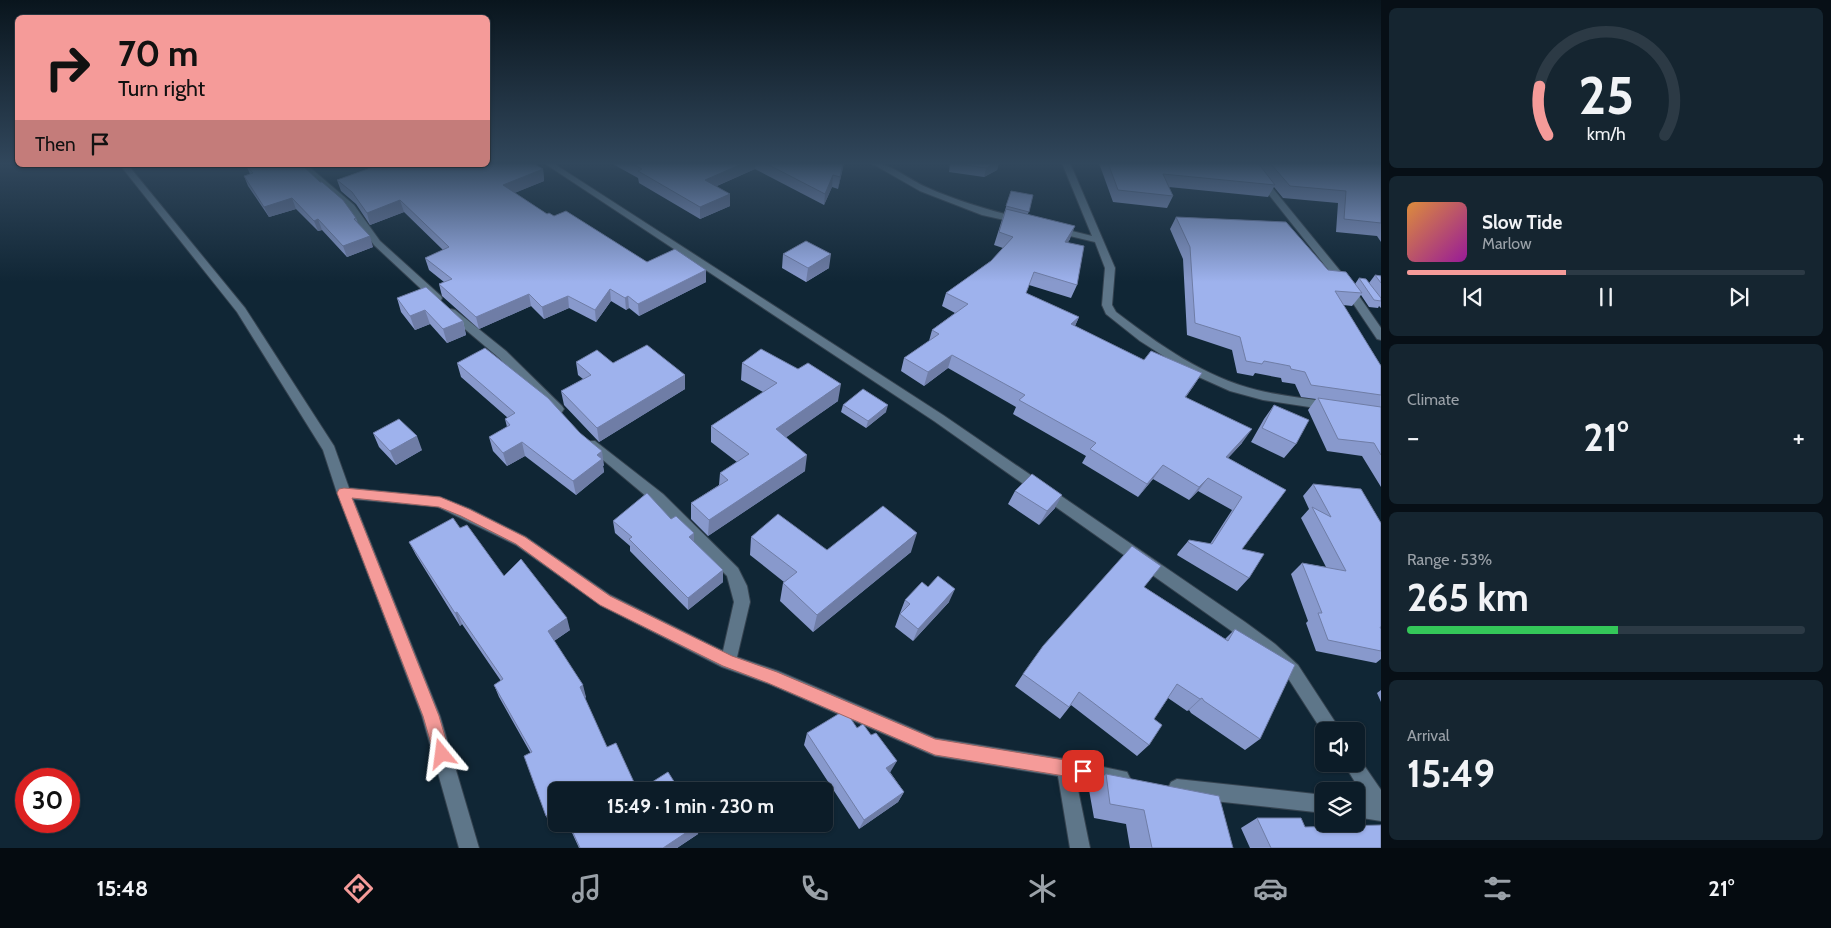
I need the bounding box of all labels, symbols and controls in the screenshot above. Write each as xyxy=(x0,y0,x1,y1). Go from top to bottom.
text: 70 m xyxy=(118,32,199,75)
icon: right xyxy=(35,35,100,100)
text: 25 xyxy=(1578,64,1634,127)
text: Turn right xyxy=(118,75,205,102)
text: km/h xyxy=(1586,123,1626,144)
icon: arrive xyxy=(86,130,114,158)
text: Then xyxy=(35,133,76,156)
text: Slow Tide xyxy=(1482,211,1562,234)
text: Marlow xyxy=(1482,234,1532,253)
icon: previous xyxy=(1459,283,1487,311)
icon: pause xyxy=(1592,283,1620,311)
icon: next xyxy=(1725,283,1753,311)
text: Climate xyxy=(1407,390,1459,409)
text: 21° xyxy=(1583,414,1629,461)
text: − xyxy=(1407,420,1419,454)
text: + xyxy=(1793,420,1805,454)
text: Range · 53% xyxy=(1407,550,1492,569)
text: 265 km xyxy=(1407,574,1529,621)
map controls xyxy=(1315,722,1365,832)
button: sound xyxy=(1315,722,1365,772)
text: Arrival xyxy=(1407,726,1450,745)
position arrow xyxy=(415,727,467,779)
pin xyxy=(1062,750,1104,792)
text: 15:49 xyxy=(1407,750,1495,797)
icon: arrive xyxy=(1069,757,1097,785)
speed limit sign: 30 xyxy=(15,768,80,833)
button: layers xyxy=(1315,782,1365,832)
text: 15:49 · 1 min · 230 m xyxy=(607,795,774,818)
icon: directions xyxy=(341,871,376,906)
icon: music xyxy=(569,871,604,906)
icon: phone xyxy=(797,871,832,906)
icon: climate xyxy=(1025,871,1060,906)
icon: car xyxy=(1253,871,1288,906)
icon: filters xyxy=(1480,871,1515,906)
text: 15:48 xyxy=(96,875,148,902)
text: 21° xyxy=(1708,875,1734,902)

